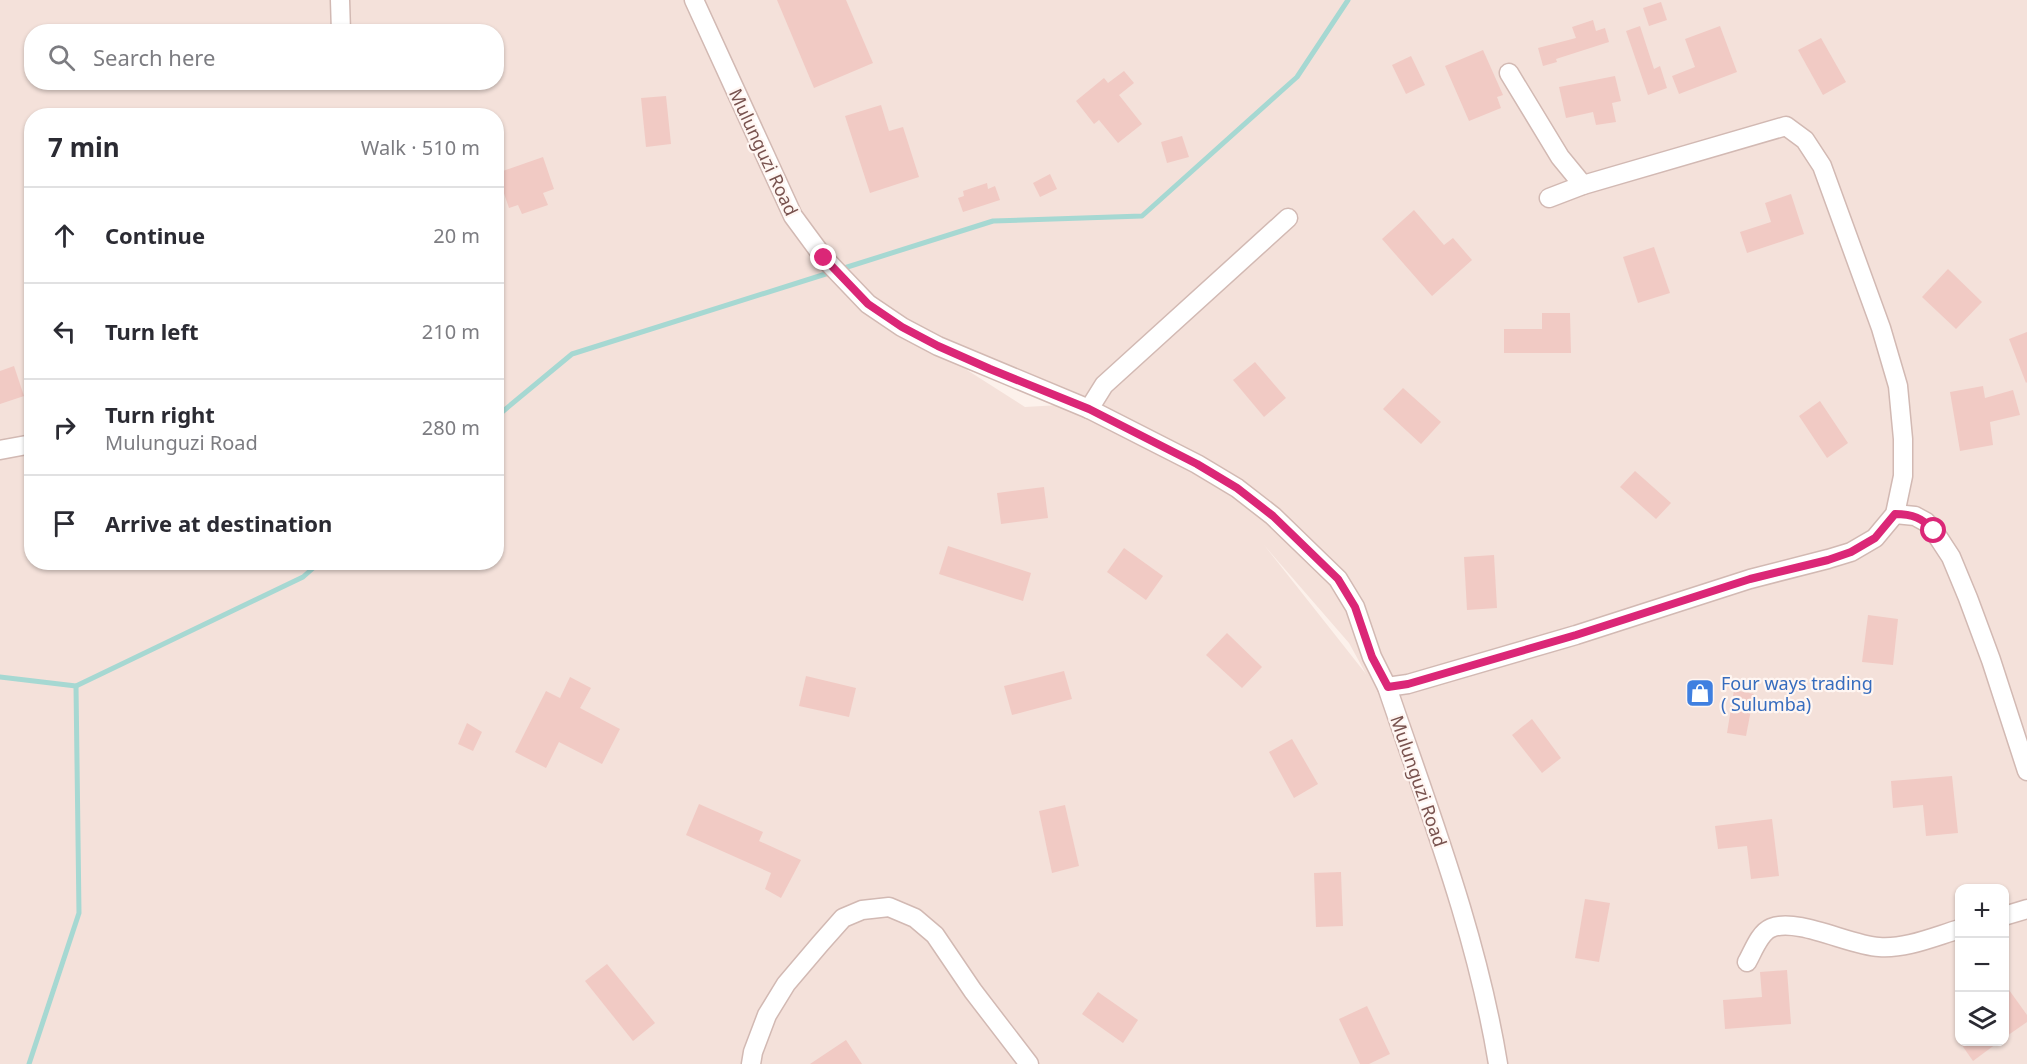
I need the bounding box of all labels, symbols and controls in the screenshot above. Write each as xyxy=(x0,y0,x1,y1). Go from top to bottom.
search box xyxy=(24,24,504,90)
icon: search xyxy=(45,41,78,74)
text: Search here xyxy=(93,42,215,72)
street label: Mulunguzi Road xyxy=(724,85,804,219)
text: 7 min xyxy=(48,129,120,165)
text: Walk · 510 m xyxy=(361,134,480,161)
icon: ahead xyxy=(48,219,81,252)
text: Continue xyxy=(105,220,205,250)
text: 20 m xyxy=(433,222,480,249)
route end xyxy=(810,244,836,270)
icon: left xyxy=(48,315,81,348)
text: Turn left xyxy=(105,316,199,346)
text: 210 m xyxy=(422,318,480,345)
text: Turn right xyxy=(105,399,215,429)
icon: right xyxy=(48,411,81,444)
text: 280 m xyxy=(422,414,480,441)
text: Mulunguzi Road xyxy=(105,429,258,456)
icon: arrive xyxy=(48,507,81,540)
text: Arrive at destination xyxy=(105,508,332,538)
route start xyxy=(1920,517,1946,543)
place label: Four ways trading ( Sulumba) xyxy=(1721,671,1873,716)
shop icon: Four ways trading ( Sulumba) xyxy=(1684,677,1716,709)
street label: Mulunguzi Road xyxy=(1385,712,1453,850)
map controls xyxy=(1955,884,2009,1046)
button: + xyxy=(1955,884,2009,938)
button: − xyxy=(1955,938,2009,992)
button: layers xyxy=(1955,992,2009,1046)

